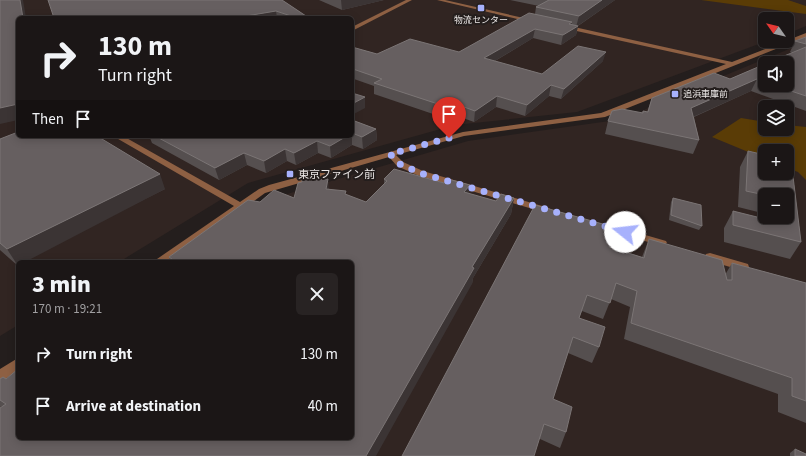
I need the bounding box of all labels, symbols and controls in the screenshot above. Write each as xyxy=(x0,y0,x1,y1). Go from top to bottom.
marker: 物流センター xyxy=(476,3,486,13)
north arrow xyxy=(758,12,794,48)
map controls xyxy=(758,12,794,224)
place label: 物流センター xyxy=(454,14,508,27)
text: 130 m xyxy=(98,26,172,66)
icon: right xyxy=(32,32,84,84)
button: sound xyxy=(758,56,794,92)
text: Turn right xyxy=(98,63,172,88)
place label: 追浜車庫前 xyxy=(683,88,728,101)
marker: 追浜車庫前 xyxy=(670,89,680,99)
pin xyxy=(432,97,466,138)
button: layers xyxy=(758,100,794,136)
icon: arrive xyxy=(438,103,460,125)
icon: arrive xyxy=(72,108,94,130)
text: Then xyxy=(32,109,64,130)
button: + xyxy=(758,144,794,180)
place label: 東京ファイン前 xyxy=(298,167,375,182)
marker: 東京ファイン前 xyxy=(285,169,295,179)
button: − xyxy=(758,188,794,224)
position arrow xyxy=(604,211,646,253)
text: 3 min xyxy=(32,267,91,302)
button: close xyxy=(296,273,338,315)
text: 170 m · 19:21 xyxy=(32,300,102,318)
icon: right xyxy=(32,343,54,365)
text: Turn right xyxy=(66,344,132,365)
text: 130 m xyxy=(300,344,338,365)
icon: arrive xyxy=(32,395,54,417)
text: Arrive at destination xyxy=(66,396,201,417)
text: 40 m xyxy=(308,396,338,417)

